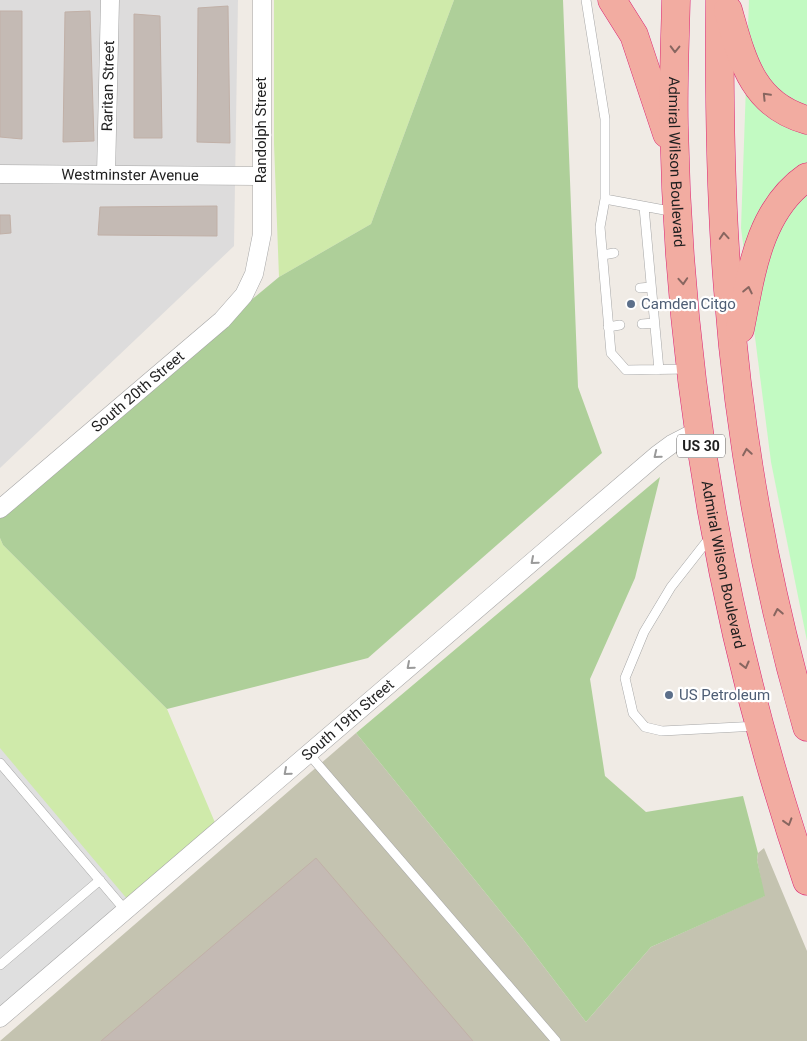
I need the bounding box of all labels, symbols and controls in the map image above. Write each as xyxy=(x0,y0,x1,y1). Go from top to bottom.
street label: Raritan Street xyxy=(98,40,118,132)
one-way arrow xyxy=(670,45,680,53)
street label: Admiral Wilson Boulevard xyxy=(665,76,688,248)
street label: Randolph Street xyxy=(252,77,270,183)
one-way arrow xyxy=(763,93,772,102)
street label: Westminster Avenue xyxy=(61,165,199,185)
one-way arrow xyxy=(719,232,730,240)
one-way arrow xyxy=(677,277,688,285)
one-way arrow xyxy=(742,285,753,294)
place label: Camden Citgo xyxy=(641,295,736,313)
marker: Camden Citgo xyxy=(625,298,637,310)
street label: South 20th Street xyxy=(88,347,188,436)
road number: US 30 xyxy=(677,434,725,458)
one-way arrow xyxy=(742,448,752,457)
one-way arrow xyxy=(654,450,663,459)
street label: Admiral Wilson Boulevard xyxy=(698,479,749,650)
one-way arrow xyxy=(530,555,539,564)
one-way arrow xyxy=(773,607,783,616)
one-way arrow xyxy=(407,660,416,669)
one-way arrow xyxy=(739,661,750,670)
street label: South 19th Street xyxy=(298,675,398,765)
place label: US Petroleum xyxy=(679,686,770,704)
marker: US Petroleum xyxy=(663,689,675,701)
one-way arrow xyxy=(283,766,292,775)
one-way arrow xyxy=(782,818,792,826)

